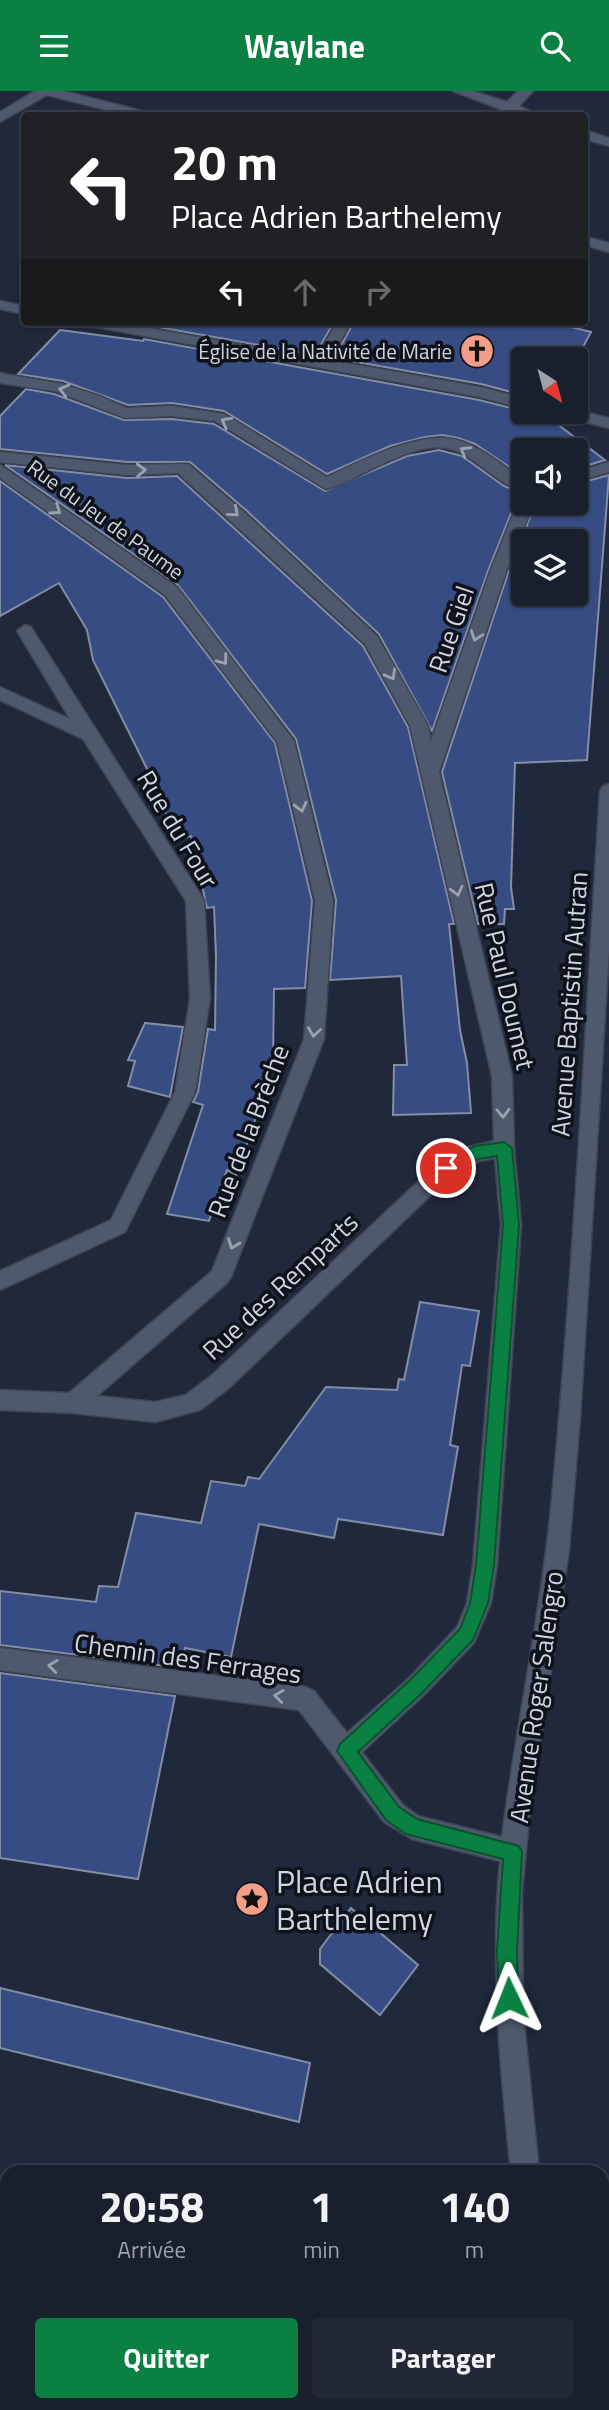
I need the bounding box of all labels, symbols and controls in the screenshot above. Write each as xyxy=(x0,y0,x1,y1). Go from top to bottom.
text: Waylane xyxy=(244,22,365,70)
icon: menu xyxy=(35,27,73,65)
icon: search xyxy=(536,27,574,65)
text: 20 m xyxy=(171,124,278,199)
icon: left xyxy=(56,140,147,231)
text: Place Adrien Barthelemy xyxy=(171,192,502,240)
icon: left xyxy=(213,273,251,311)
icon: ahead xyxy=(286,273,324,311)
icon: right xyxy=(359,273,397,311)
church icon: Église de la Nativité de Marie xyxy=(458,332,496,370)
place label: Église de la Nativité de Marie xyxy=(198,335,452,367)
north arrow xyxy=(511,347,588,423)
map controls xyxy=(511,347,588,606)
one-way arrow xyxy=(58,383,70,398)
one-way arrow xyxy=(221,417,234,431)
button: sound xyxy=(511,438,588,515)
one-way arrow xyxy=(459,446,472,459)
street label: Rue du Jeu de Paume xyxy=(21,451,191,587)
one-way arrow xyxy=(136,462,147,477)
one-way arrow xyxy=(48,502,61,514)
one-way arrow xyxy=(226,504,239,516)
button: layers xyxy=(511,529,588,606)
street label: Rue Giel xyxy=(418,580,484,678)
one-way arrow xyxy=(470,630,484,642)
one-way arrow xyxy=(215,652,228,665)
one-way arrow xyxy=(383,668,396,680)
street label: Rue du Four xyxy=(127,763,229,895)
one-way arrow xyxy=(293,801,308,813)
street label: Avenue Baptistin Autran xyxy=(540,870,598,1138)
street label: Rue Paul Doumet xyxy=(465,879,545,1073)
one-way arrow xyxy=(449,885,463,897)
one-way arrow xyxy=(306,1026,321,1038)
street label: Rue de la Brèche xyxy=(197,1039,299,1223)
one-way arrow xyxy=(495,1108,511,1119)
pin xyxy=(416,1138,476,1198)
icon: arrive xyxy=(427,1149,465,1187)
street label: Rue des Remparts xyxy=(193,1203,367,1369)
one-way arrow xyxy=(228,1237,242,1249)
street label: Avenue Roger Salengro xyxy=(499,1569,573,1825)
street label: Chemin des Ferrages xyxy=(72,1623,304,1693)
one-way arrow xyxy=(47,1659,59,1674)
one-way arrow xyxy=(273,1688,285,1703)
place label: Place Adrien Barthelemy xyxy=(276,1857,443,1942)
place icon: Place Adrien Barthelemy xyxy=(233,1880,271,1918)
position arrow xyxy=(472,1961,546,2035)
text: 20:58 xyxy=(99,2174,204,2238)
text: 1 xyxy=(310,2174,333,2238)
text: 140 xyxy=(439,2174,510,2238)
text: Arrivée xyxy=(117,2232,186,2267)
text: min xyxy=(303,2232,340,2267)
text: m xyxy=(465,2232,484,2267)
button: Quitter xyxy=(35,2318,298,2398)
button: Partager xyxy=(312,2318,574,2398)

